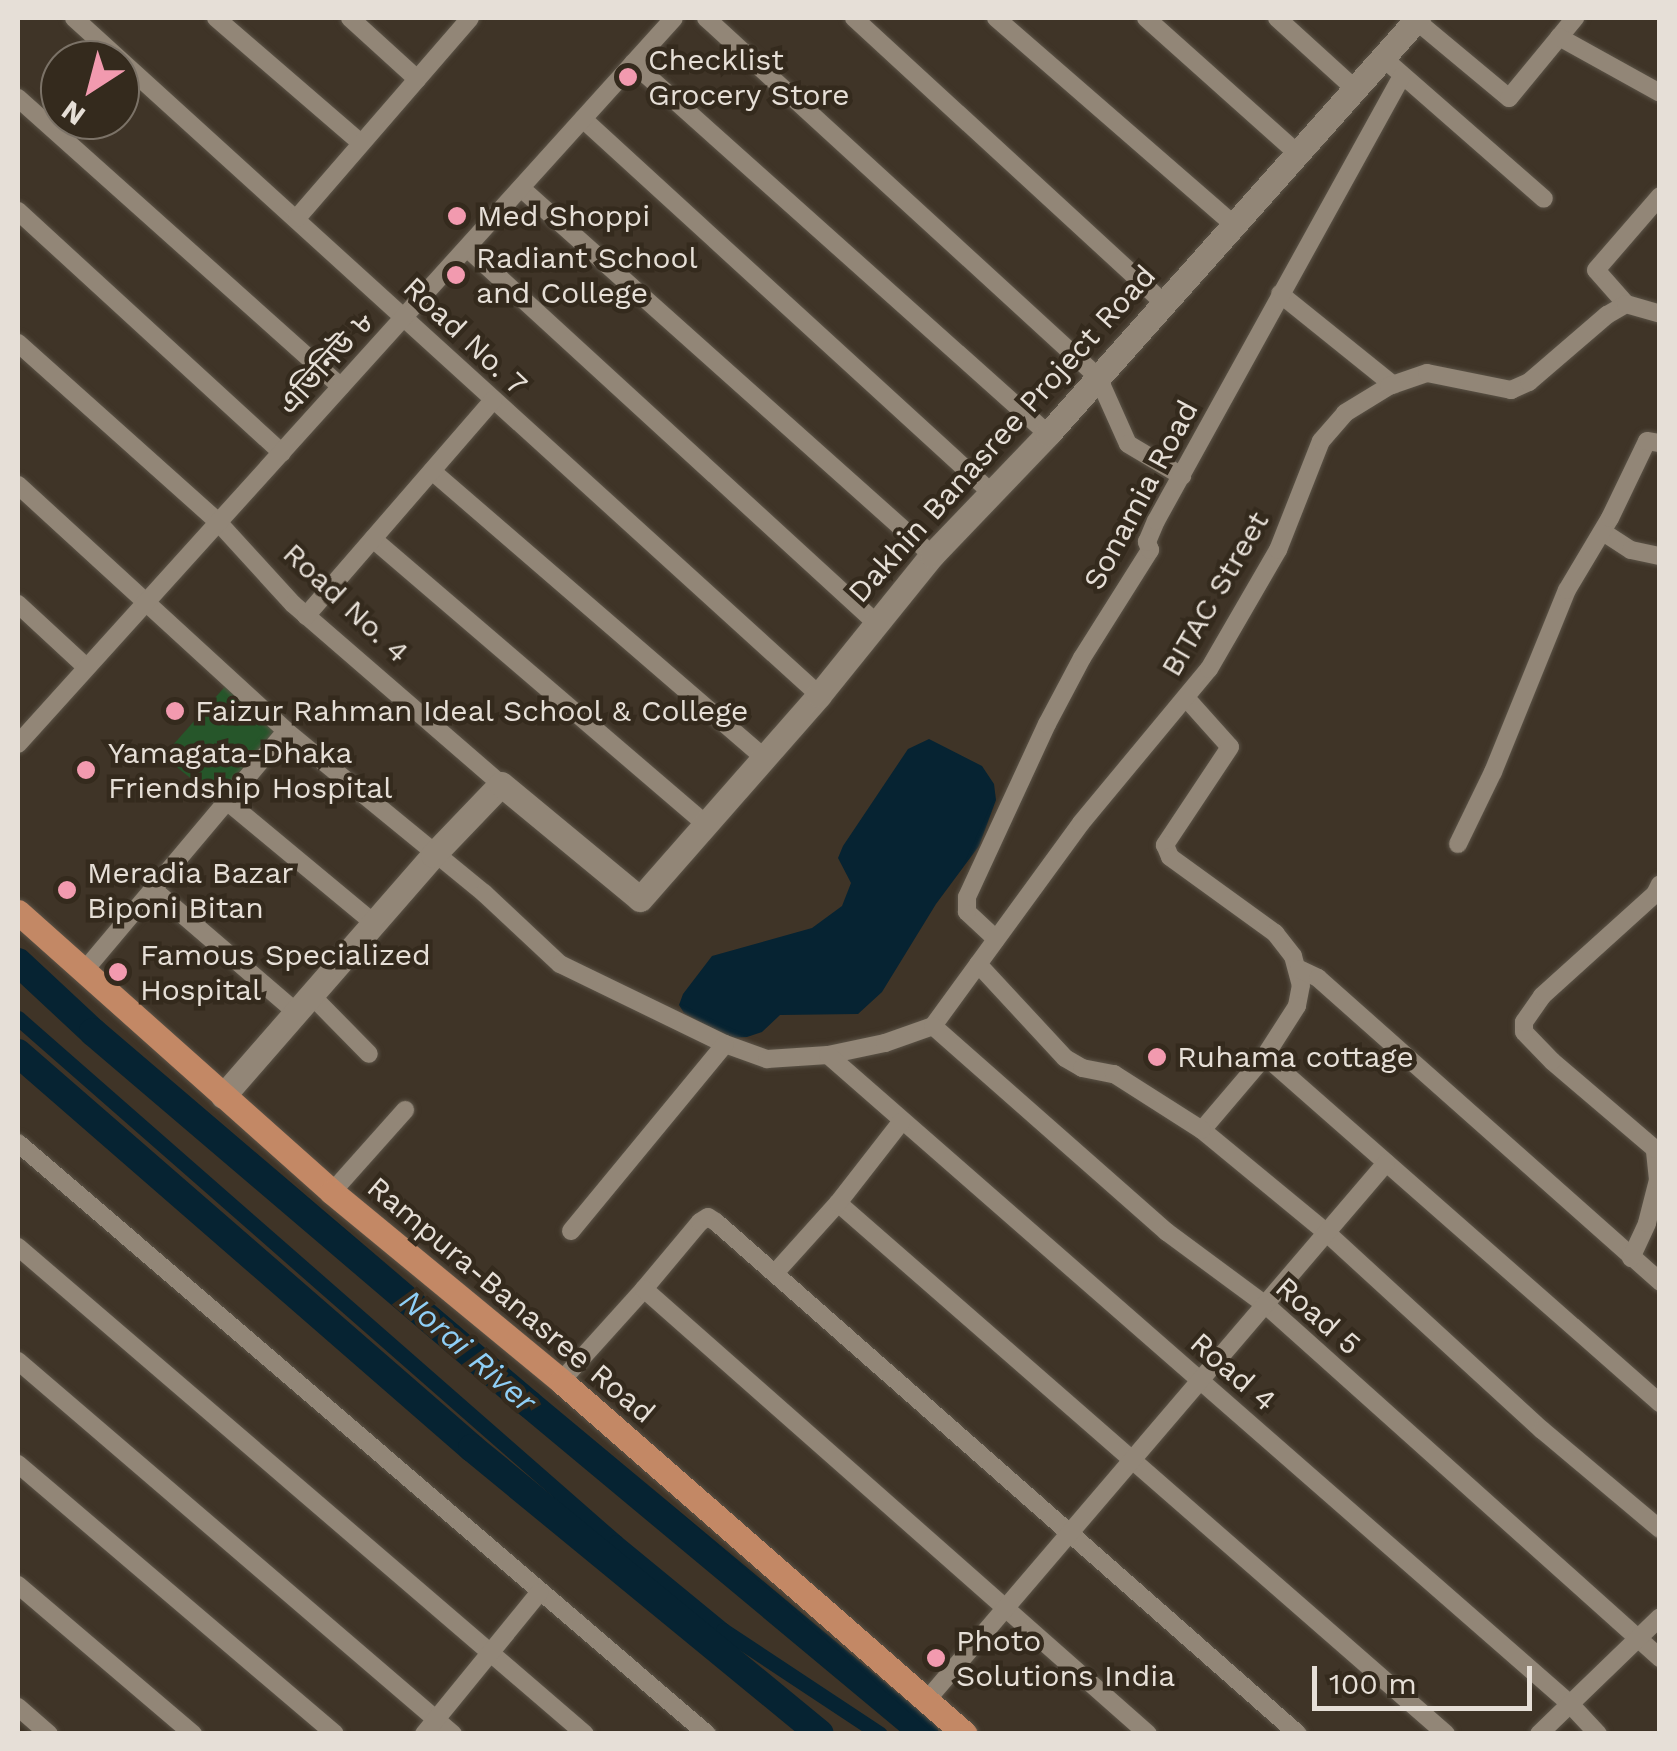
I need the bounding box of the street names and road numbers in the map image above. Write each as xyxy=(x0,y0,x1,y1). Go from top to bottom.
street label: Dakhin Banasree Project Road xyxy=(841,258,1163,610)
street label: Road No. 7 xyxy=(395,269,535,403)
street label: এভিনিউ ৮ xyxy=(270,304,382,422)
street label: Sonamia Road xyxy=(1076,394,1206,596)
street label: BITAC Street xyxy=(1153,505,1277,683)
street label: Road No. 4 xyxy=(276,536,416,670)
street label: Rampura-Banasree Road xyxy=(360,1169,662,1431)
street label: Road 5 xyxy=(1268,1269,1368,1363)
street label: Road 4 xyxy=(1183,1325,1283,1419)

